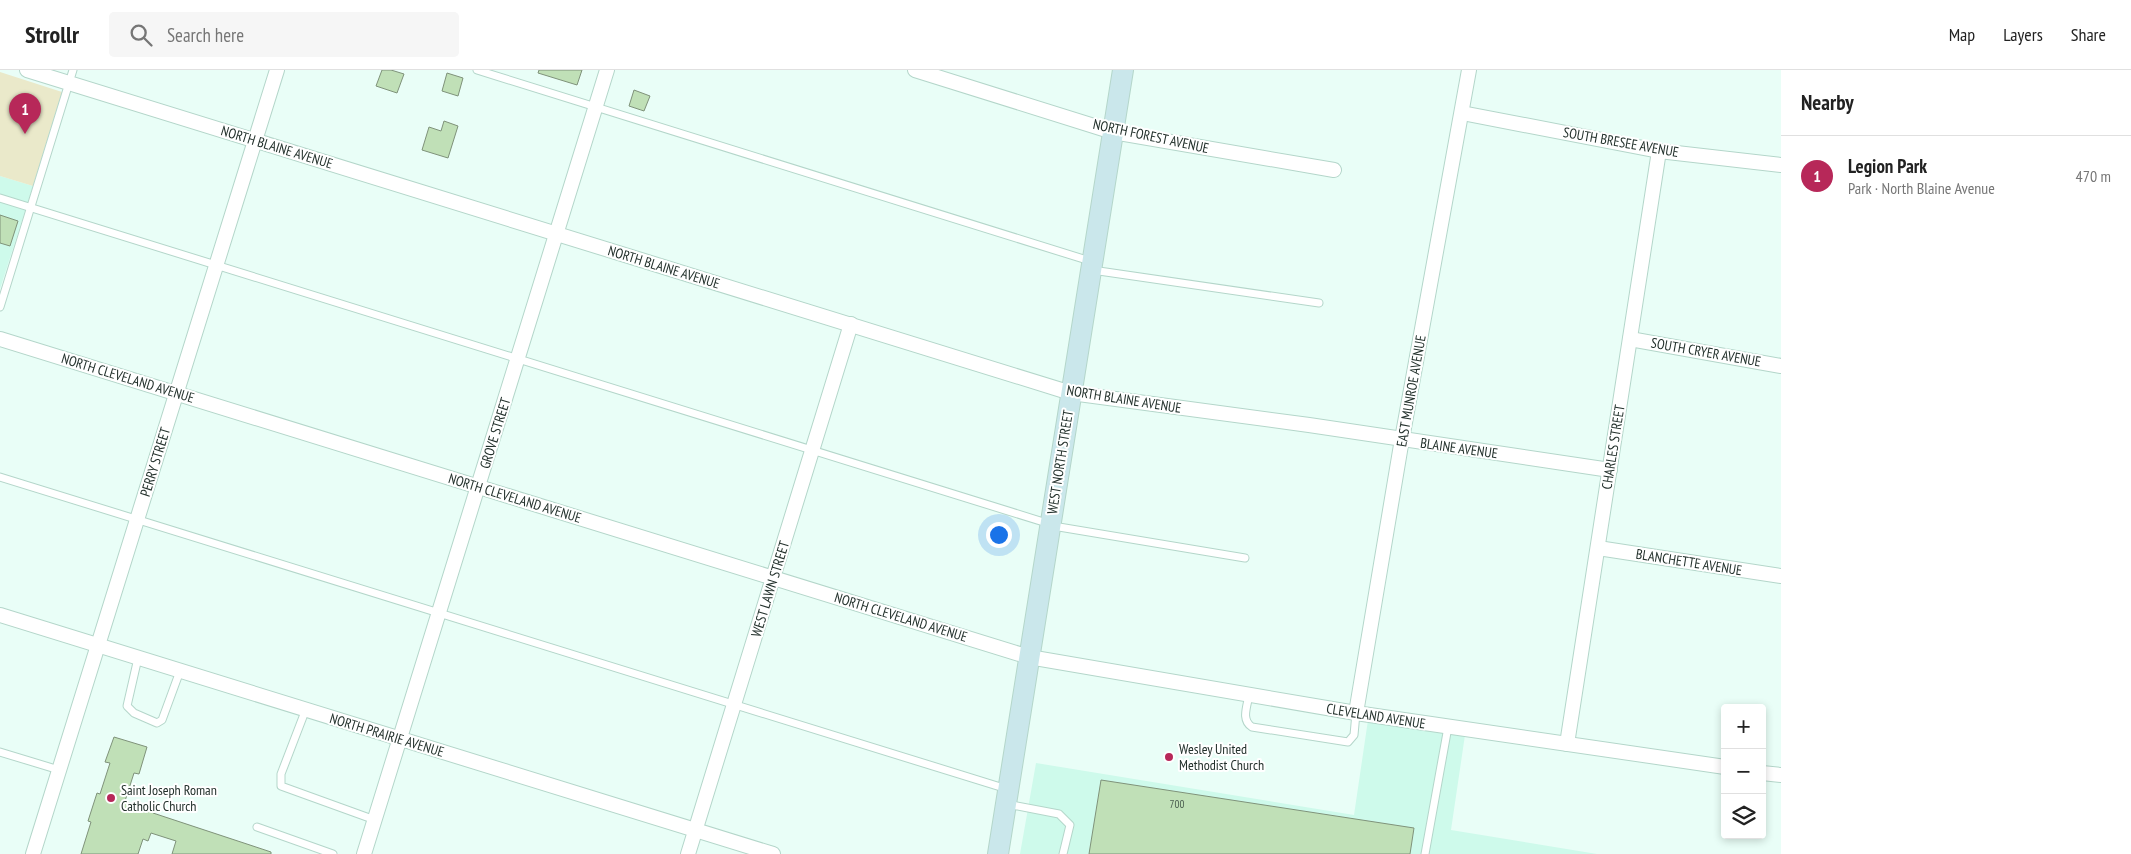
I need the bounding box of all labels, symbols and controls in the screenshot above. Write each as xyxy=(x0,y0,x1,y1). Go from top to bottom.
search box xyxy=(109,12,459,57)
text: Strollr xyxy=(25,19,79,50)
icon: search xyxy=(127,21,155,49)
text: Search here xyxy=(167,23,244,47)
text: Map xyxy=(1949,23,1975,46)
text: Layers xyxy=(2003,23,2043,46)
text: Share xyxy=(2071,23,2106,46)
text: Nearby xyxy=(1801,89,1854,116)
pin: 1 xyxy=(9,93,41,134)
street label: NORTH FOREST AVENUE xyxy=(1091,115,1211,157)
street label: NORTH BLAINE AVENUE xyxy=(219,121,335,173)
street label: SOUTH BRESEE AVENUE xyxy=(1562,123,1680,161)
text: Legion Park xyxy=(1848,154,1927,178)
text: 1 xyxy=(1813,166,1821,186)
text: 470 m xyxy=(2076,166,2111,186)
text: Park · North Blaine Avenue xyxy=(1848,178,1995,198)
street label: NORTH BLAINE AVENUE xyxy=(606,241,722,293)
street label: SOUTH CRYER AVENUE xyxy=(1650,333,1762,371)
street label: EAST MUNROE AVENUE xyxy=(1392,334,1430,448)
street label: NORTH CLEVELAND AVENUE xyxy=(59,349,197,407)
street label: NORTH BLAINE AVENUE xyxy=(1065,381,1183,417)
street label: GROVE STREET xyxy=(476,395,515,471)
street label: CHARLES STREET xyxy=(1597,403,1629,491)
street label: WEST NORTH STREET xyxy=(1043,408,1077,515)
street label: PERRY STREET xyxy=(136,425,174,499)
street label: BLAINE AVENUE xyxy=(1419,434,1499,462)
street label: NORTH CLEVELAND AVENUE xyxy=(446,469,584,527)
your location xyxy=(986,522,1012,548)
street label: WEST LAWN STREET xyxy=(747,538,793,639)
street label: BLANCHETTE AVENUE xyxy=(1635,545,1743,579)
street label: NORTH CLEVELAND AVENUE xyxy=(832,588,970,646)
street label: CLEVELAND AVENUE xyxy=(1325,699,1427,733)
map controls xyxy=(1721,704,1766,839)
button: + xyxy=(1721,704,1766,749)
street label: NORTH PRAIRIE AVENUE xyxy=(328,709,446,761)
place label: Wesley United Methodist Church xyxy=(1179,740,1264,774)
button: − xyxy=(1721,749,1766,794)
marker: Wesley United Methodist Church xyxy=(1163,751,1175,763)
place label: Saint Joseph Roman Catholic Church xyxy=(121,781,217,815)
marker: Saint Joseph Roman Catholic Church xyxy=(105,792,117,804)
button: layers xyxy=(1721,794,1766,839)
house number: 700 xyxy=(1170,797,1184,811)

